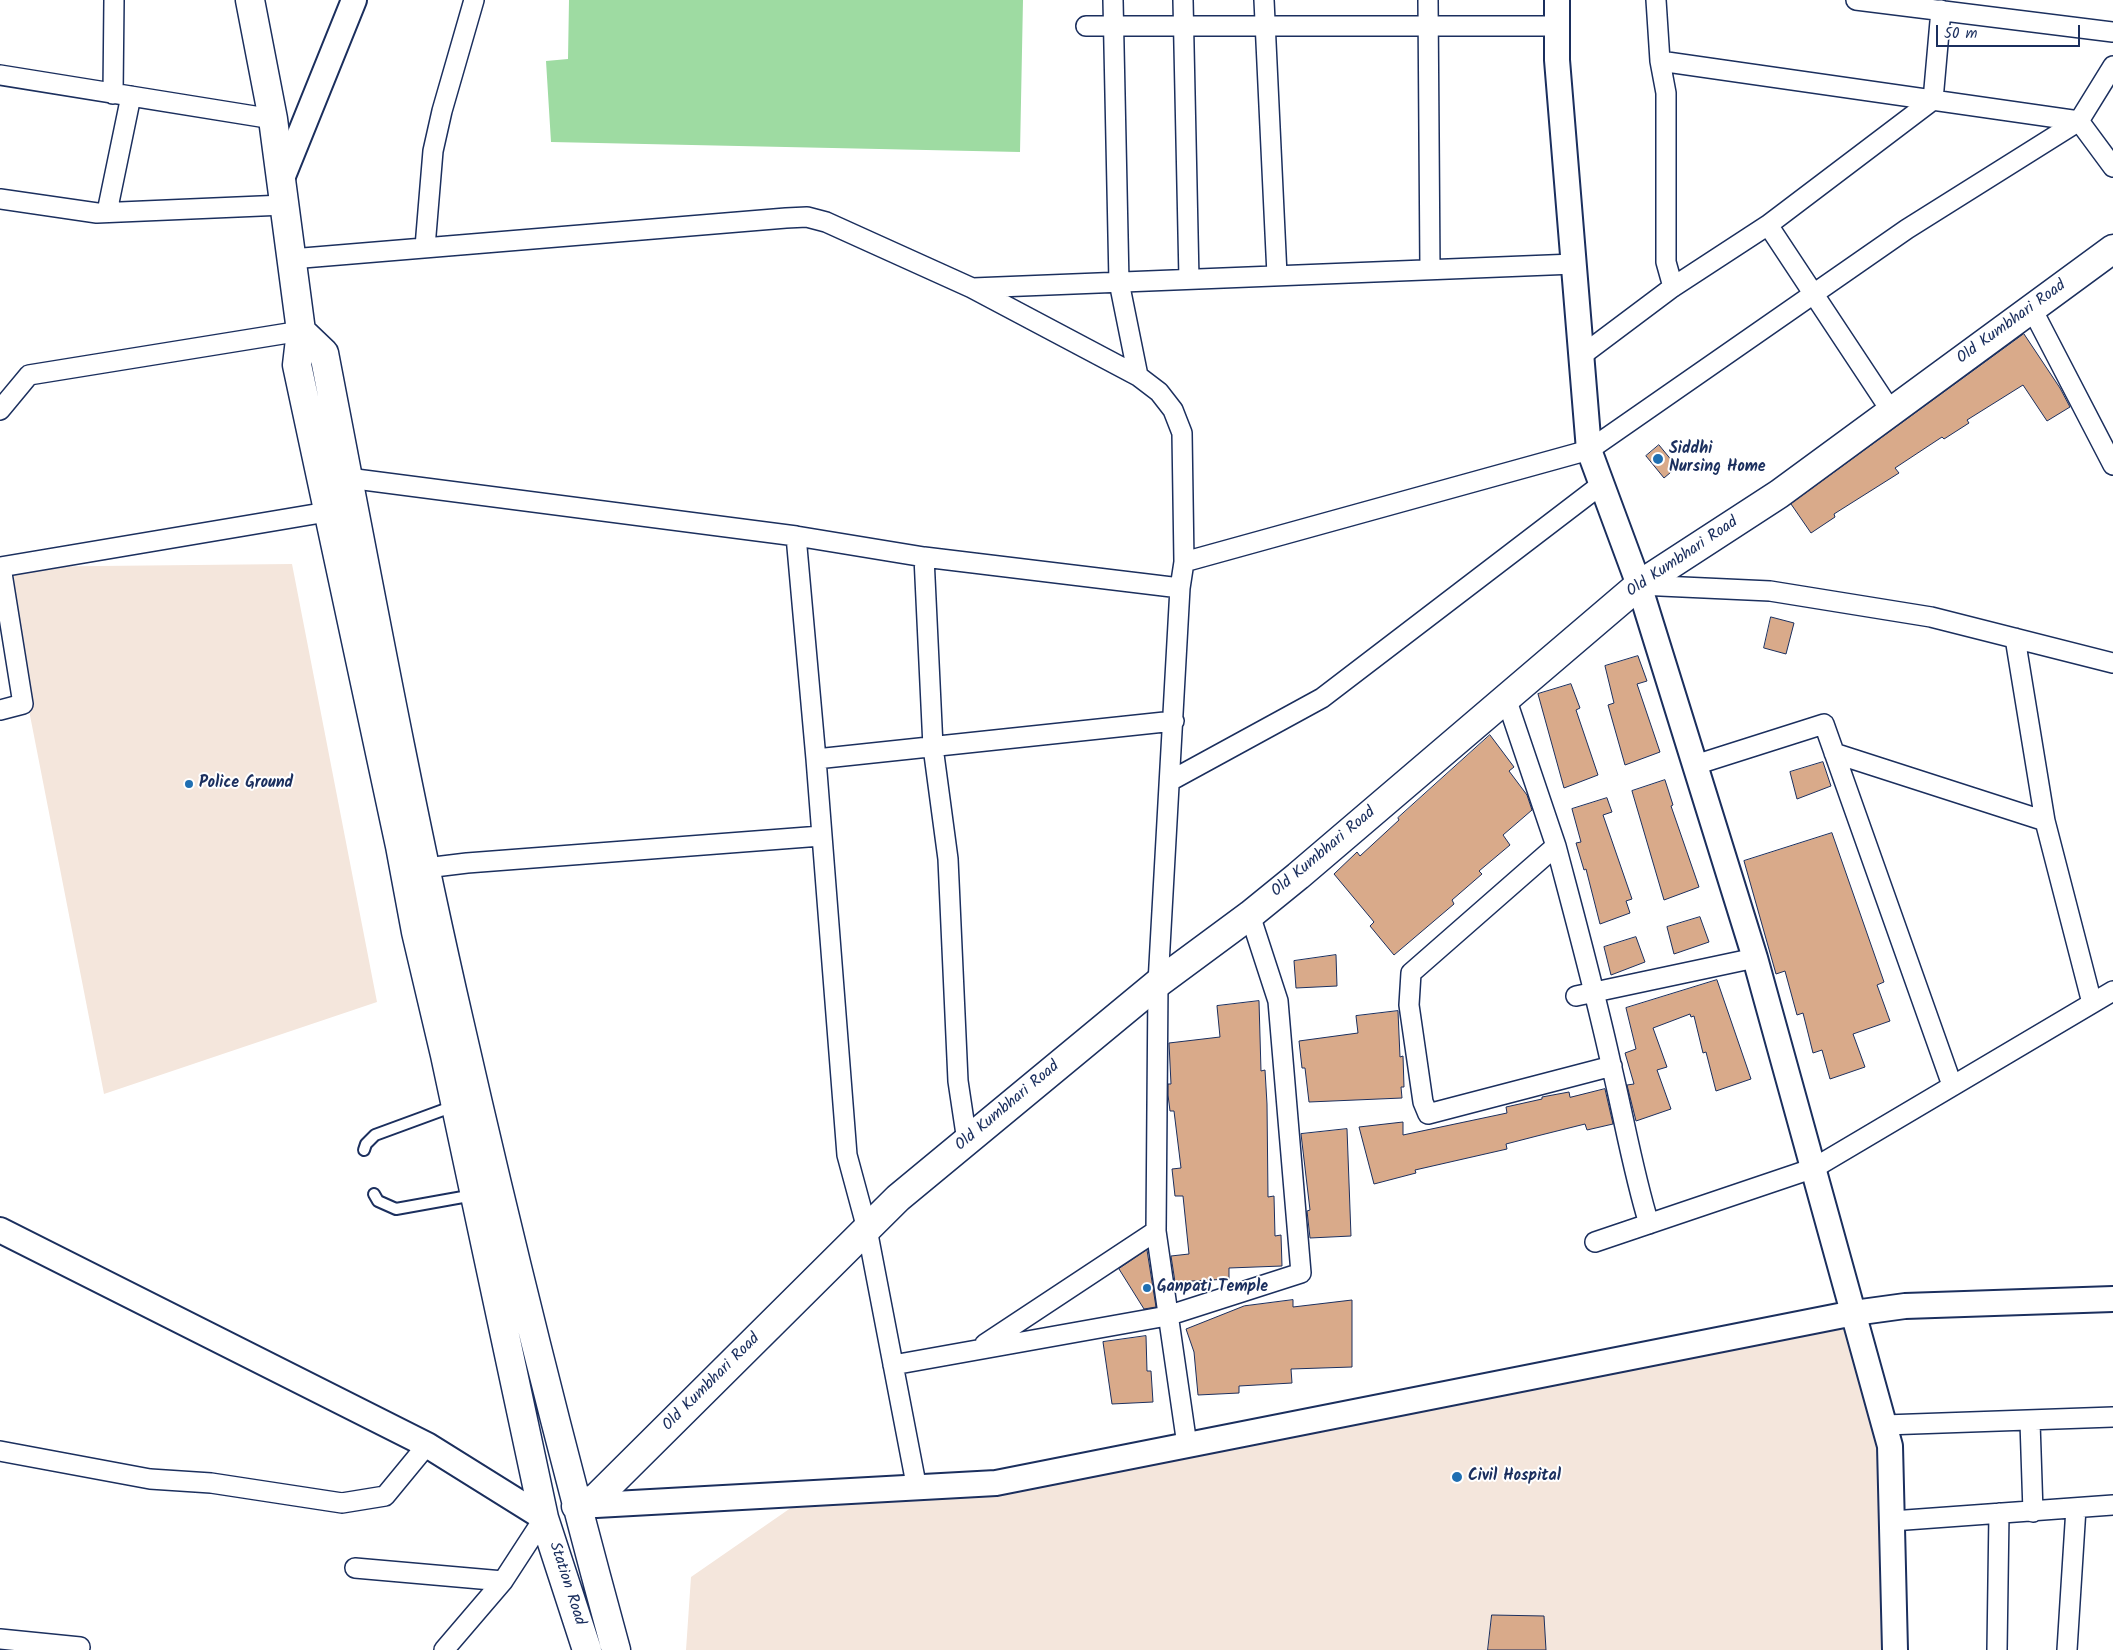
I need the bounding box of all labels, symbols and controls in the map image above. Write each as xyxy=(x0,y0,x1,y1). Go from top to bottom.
scale bar xyxy=(1938,15,2082,47)
text: 50 m xyxy=(1944,22,1978,46)
street label: Old Kumbhari Road xyxy=(1954,277,2070,369)
place label: Siddhi Nursing Home xyxy=(1669,440,1766,478)
marker: Siddhi Nursing Home xyxy=(1651,452,1665,466)
street label: Old Kumbhari Road xyxy=(1624,514,1742,602)
place label: Police Ground xyxy=(199,774,293,794)
marker: Police Ground xyxy=(183,778,195,790)
street label: Old Kumbhari Road xyxy=(1268,804,1380,902)
street label: Old Kumbhari Road xyxy=(952,1058,1064,1156)
place label: Ganpati Temple xyxy=(1157,1278,1268,1298)
marker: Ganpati Temple xyxy=(1141,1282,1153,1294)
street label: Old Kumbhari Road xyxy=(659,1330,765,1436)
place label: Civil Hospital xyxy=(1468,1467,1561,1487)
marker: Civil Hospital xyxy=(1450,1470,1464,1484)
street label: Station Road xyxy=(544,1540,588,1628)

